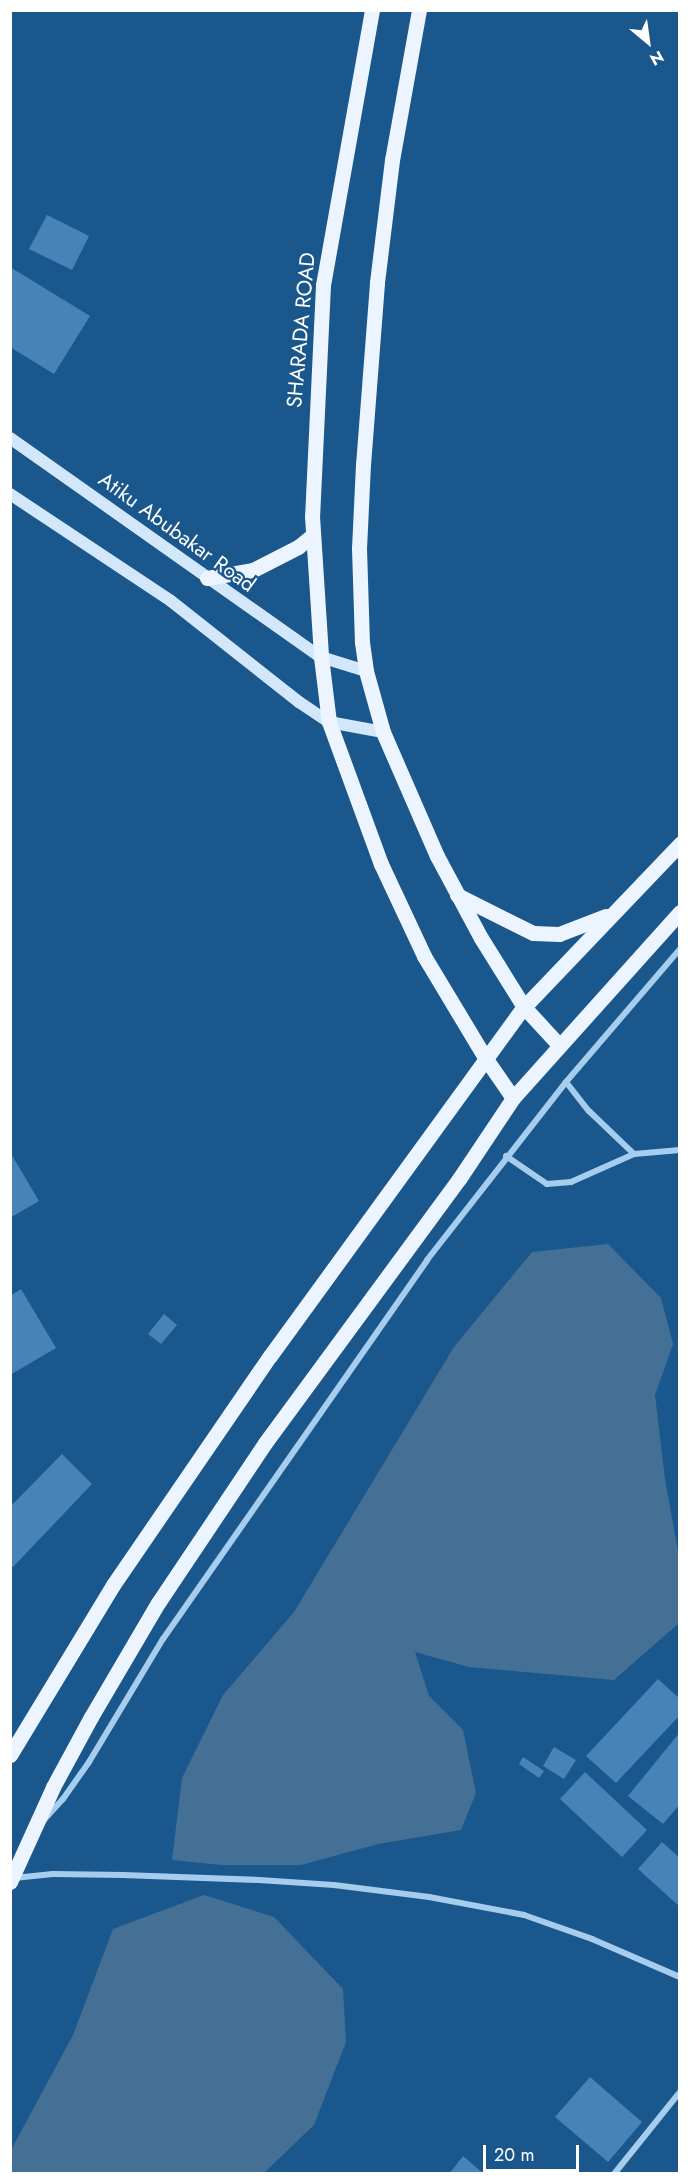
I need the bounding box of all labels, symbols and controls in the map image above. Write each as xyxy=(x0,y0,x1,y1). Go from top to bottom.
north arrow xyxy=(618,12,678,72)
text: N xyxy=(646,45,668,71)
street label: SHARADA ROAD xyxy=(282,251,320,409)
street label: Atiku Abubakar Road xyxy=(94,467,260,597)
scale bar xyxy=(486,2133,582,2171)
text: 20 m xyxy=(494,2142,534,2168)

